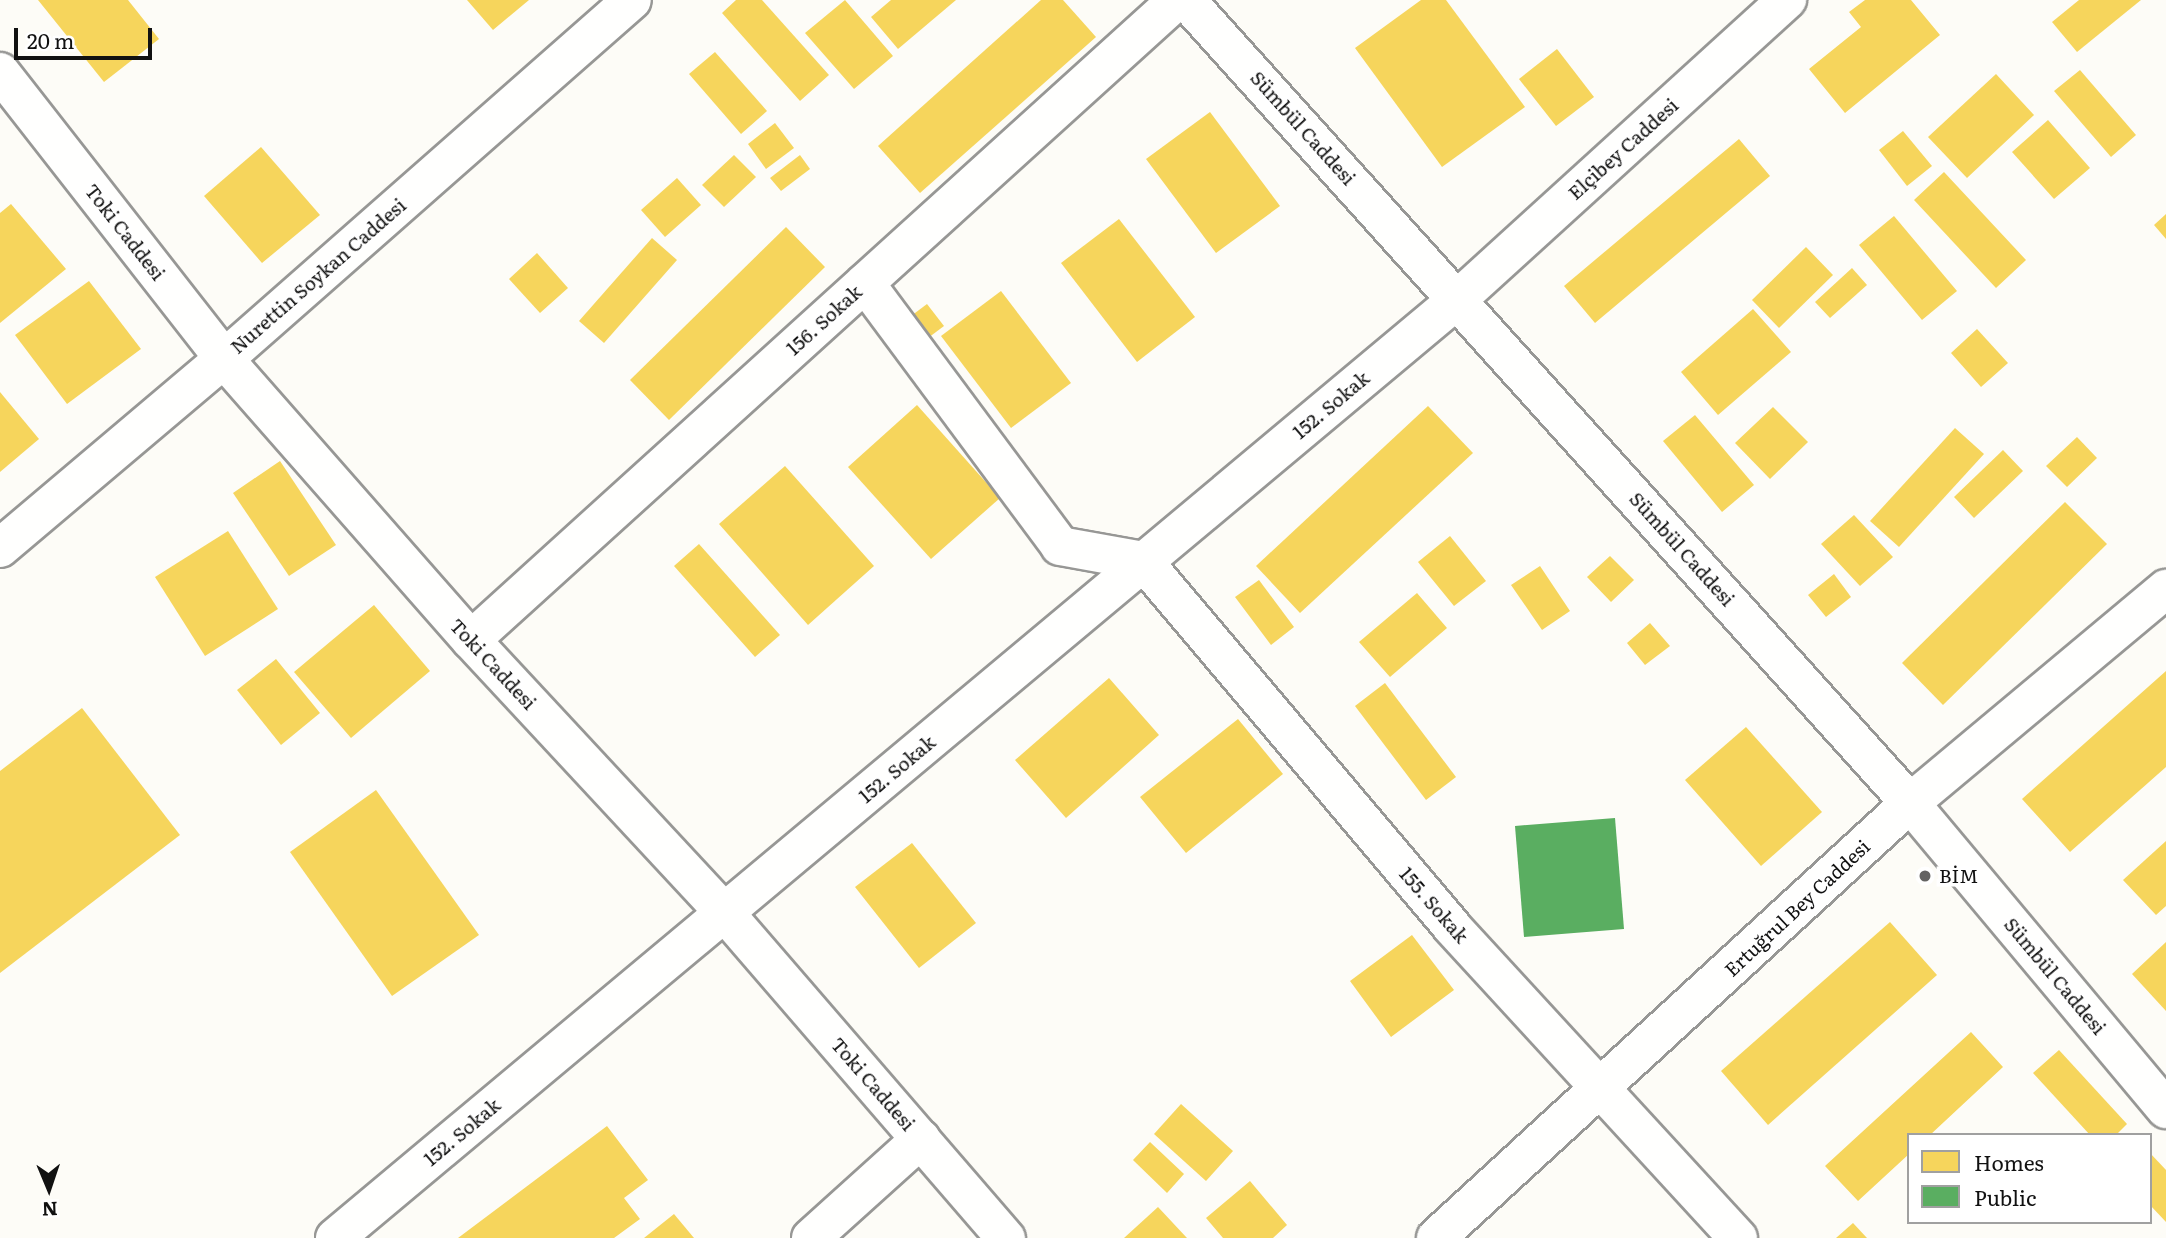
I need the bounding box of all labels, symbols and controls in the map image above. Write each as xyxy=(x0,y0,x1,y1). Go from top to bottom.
scale bar xyxy=(18,14,156,58)
text: 20 m xyxy=(27,24,74,55)
street label: Sümbül Caddesi xyxy=(1246,66,1360,190)
street label: Elçibey Caddesi xyxy=(1563,94,1683,204)
street label: Toki Caddesi xyxy=(80,179,170,285)
street label: Nurettin Soykan Caddesi xyxy=(226,194,410,358)
street label: 156. Sokak xyxy=(782,280,866,360)
street label: 152. Sokak xyxy=(1288,367,1374,443)
street label: Sümbül Caddesi xyxy=(1625,487,1739,611)
street label: Toki Caddesi xyxy=(445,614,541,714)
street label: 152. Sokak xyxy=(854,731,940,807)
street label: Ertuğrul Bey Caddesi xyxy=(1720,835,1874,981)
street label: 155. Sokak xyxy=(1395,863,1473,947)
place label: BİM xyxy=(1939,865,1978,887)
marker: BİM xyxy=(1917,868,1933,884)
street label: Sümbül Caddesi xyxy=(2000,913,2110,1039)
street label: Toki Caddesi xyxy=(826,1033,920,1135)
street label: 152. Sokak xyxy=(419,1094,505,1170)
legend xyxy=(1907,1133,2152,1224)
text: Homes xyxy=(1974,1146,2044,1177)
north arrow xyxy=(14,1154,84,1224)
text: Public xyxy=(1974,1181,2036,1212)
text: N xyxy=(41,1196,58,1224)

